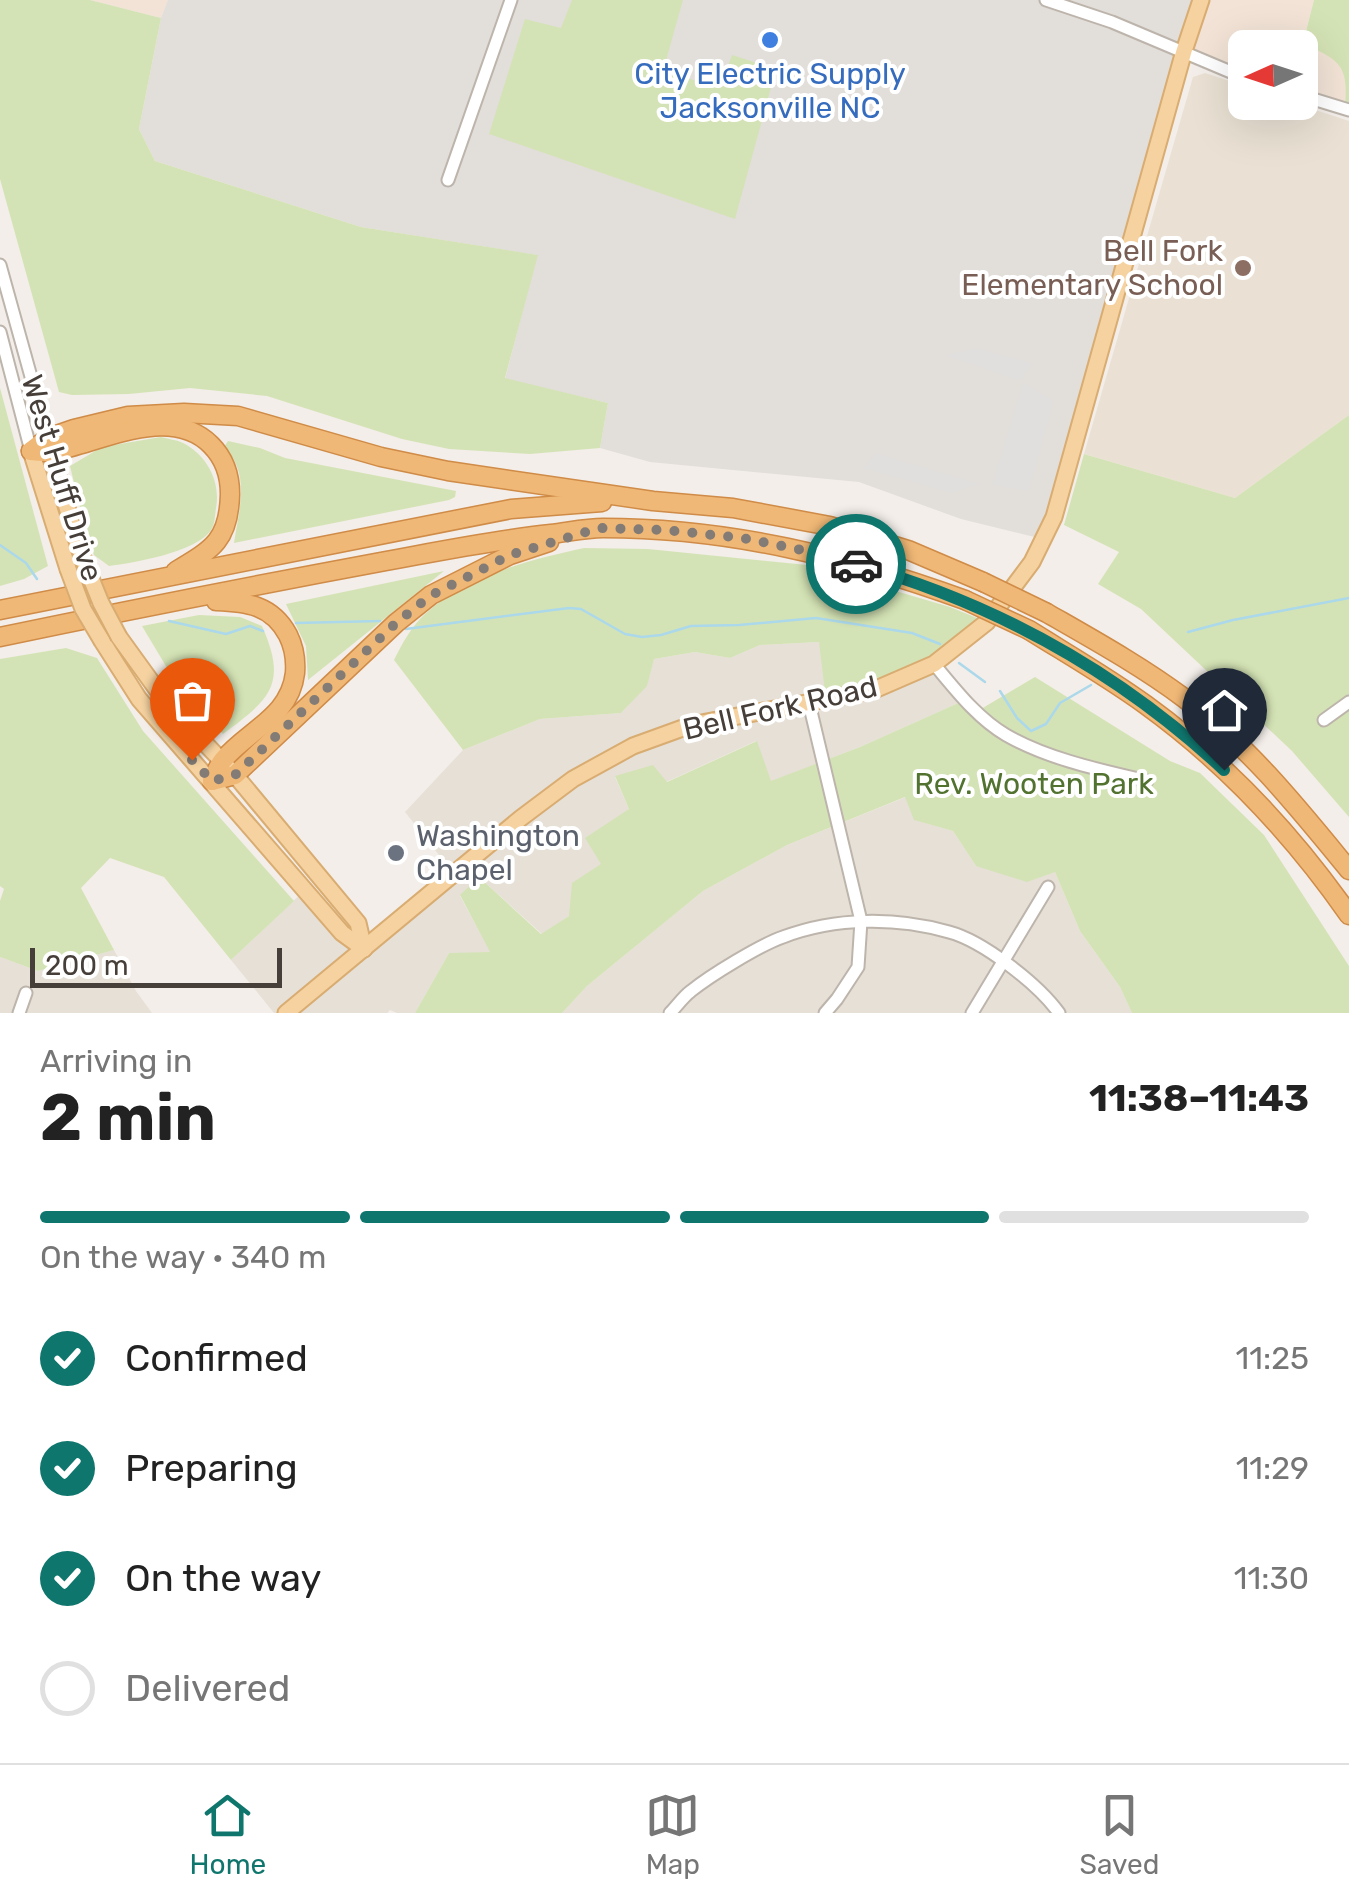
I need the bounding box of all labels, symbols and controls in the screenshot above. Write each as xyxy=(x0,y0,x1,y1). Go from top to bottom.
marker: City Electric Supply Jacksonville NC xyxy=(759,29,781,51)
north arrow xyxy=(1228,30,1318,120)
map controls xyxy=(1228,30,1318,120)
place label: City Electric Supply Jacksonville NC xyxy=(634,56,906,126)
place label: Bell Fork Elementary School xyxy=(961,233,1224,303)
marker: Bell Fork Elementary School xyxy=(1232,257,1254,279)
street label: West Huff Drive xyxy=(14,371,110,585)
courier xyxy=(806,514,906,614)
icon: car xyxy=(829,537,884,592)
pin xyxy=(150,658,235,761)
street label: Bell Fork Road xyxy=(679,668,881,748)
pin xyxy=(1182,668,1267,771)
icon: bag xyxy=(165,673,220,728)
icon: home xyxy=(1197,683,1252,738)
park label: Rev. Wooten Park xyxy=(914,766,1154,802)
place label: Washington Chapel xyxy=(416,818,580,888)
marker: Washington Chapel xyxy=(385,842,407,864)
scale bar xyxy=(30,943,282,988)
text: 200 m xyxy=(45,949,129,982)
text: Arriving in xyxy=(40,1042,192,1080)
text: 11:38–11:43 xyxy=(1089,1075,1309,1121)
text: 2 min xyxy=(40,1079,216,1156)
text: On the way · 340 m xyxy=(40,1238,327,1276)
icon: check xyxy=(40,1331,95,1386)
text: Confirmed xyxy=(125,1335,308,1381)
text: 11:25 xyxy=(1236,1339,1309,1377)
icon: check xyxy=(40,1441,95,1496)
text: Preparing xyxy=(125,1445,298,1491)
text: 11:29 xyxy=(1236,1449,1309,1487)
icon: check xyxy=(40,1551,95,1606)
text: On the way xyxy=(125,1555,321,1601)
text: 11:30 xyxy=(1234,1559,1309,1597)
text: Delivered xyxy=(125,1665,290,1711)
tab: Home xyxy=(190,1788,266,1881)
tab: Map xyxy=(645,1788,700,1881)
tab: Saved xyxy=(1079,1788,1159,1881)

